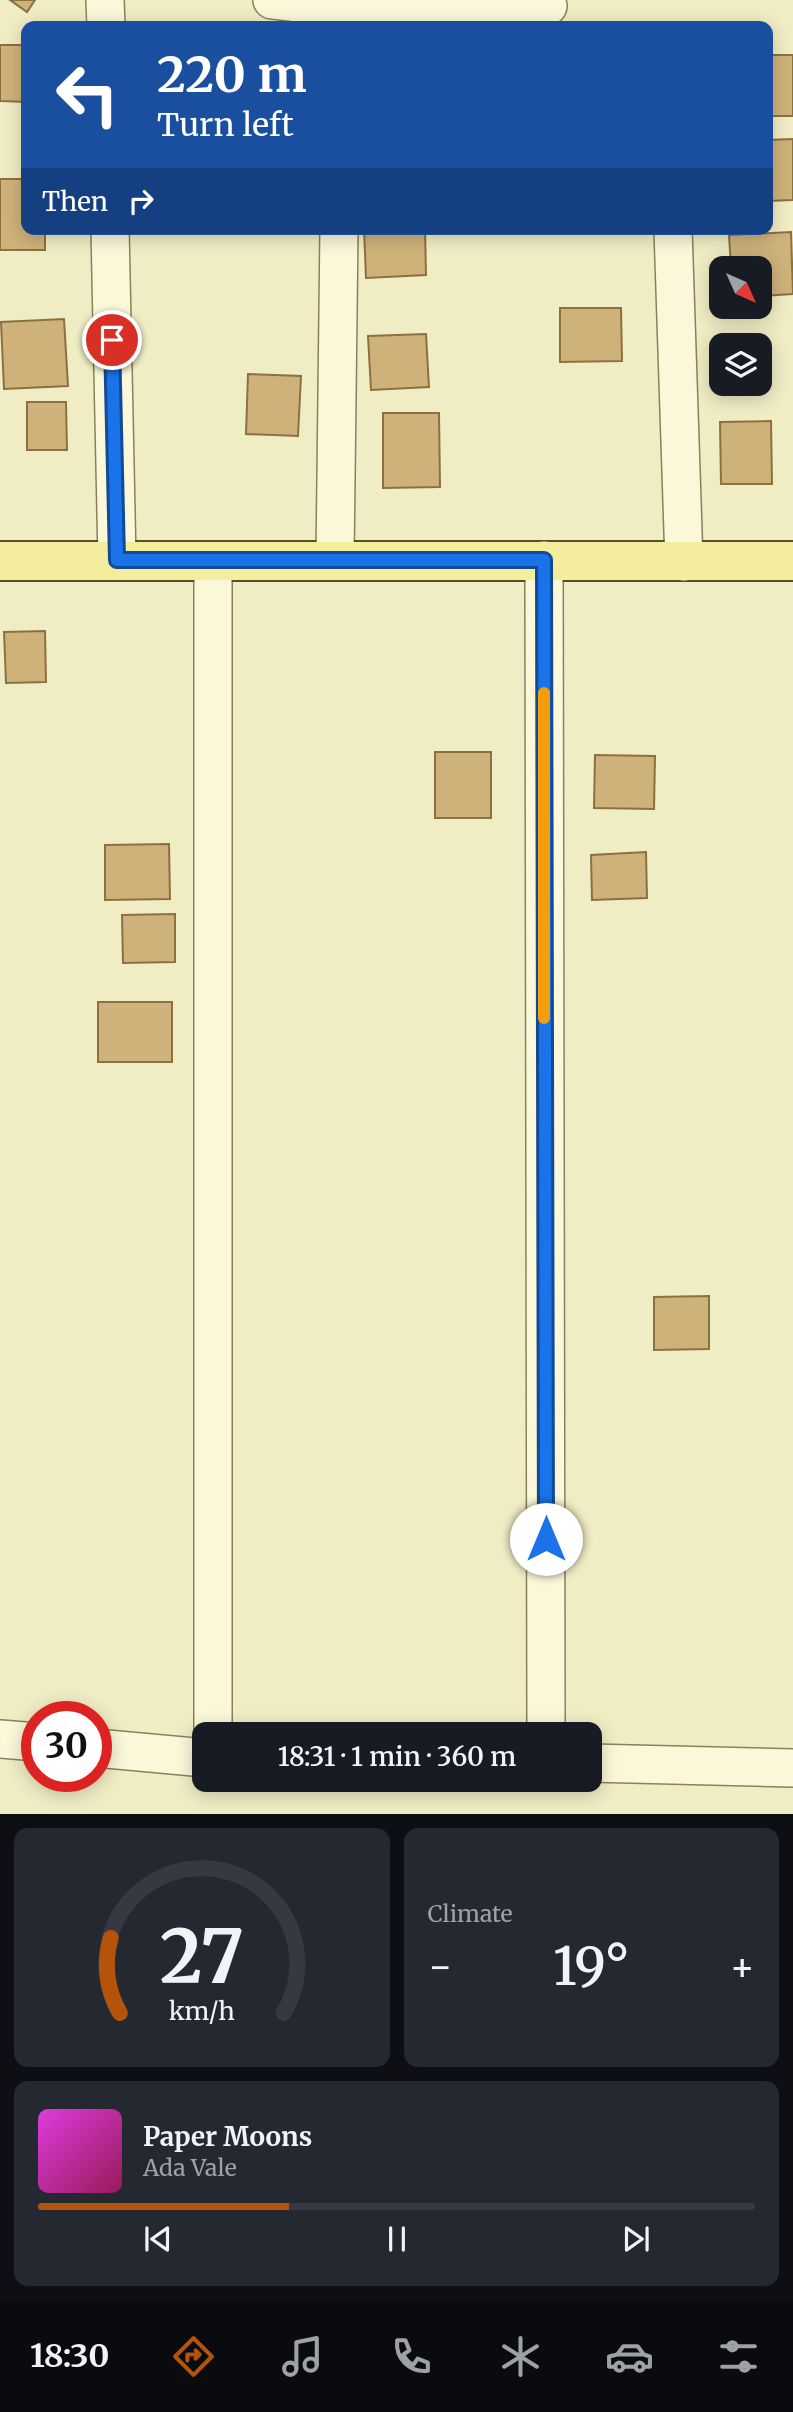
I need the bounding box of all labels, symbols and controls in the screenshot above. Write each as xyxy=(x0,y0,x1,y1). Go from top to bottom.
text: 220 m xyxy=(157,44,307,105)
icon: left xyxy=(42,49,133,140)
text: Turn left xyxy=(157,105,294,145)
icon: right xyxy=(122,182,160,220)
text: Then xyxy=(42,185,108,218)
north arrow xyxy=(709,256,772,318)
map controls xyxy=(709,256,772,396)
pin xyxy=(82,310,142,370)
icon: arrive xyxy=(93,321,131,359)
button: layers xyxy=(709,333,772,396)
position arrow xyxy=(509,1502,583,1576)
speed limit sign: 30 xyxy=(21,1701,112,1792)
text: 18:31 · 1 min · 360 m xyxy=(278,1740,516,1773)
text: Climate xyxy=(428,1899,513,1928)
text: 27 xyxy=(160,1912,244,2004)
text: 19° xyxy=(553,1934,630,1999)
text: − xyxy=(428,1943,453,1990)
text: + xyxy=(730,1943,755,1990)
text: km/h xyxy=(169,1995,235,2027)
text: Paper Moons xyxy=(143,2120,312,2153)
text: Ada Vale xyxy=(143,2153,237,2182)
icon: previous xyxy=(139,2220,177,2258)
icon: pause xyxy=(378,2220,416,2258)
icon: next xyxy=(617,2220,655,2258)
icon: directions xyxy=(169,2332,218,2381)
icon: music xyxy=(278,2332,327,2381)
icon: phone xyxy=(387,2332,436,2381)
icon: climate xyxy=(496,2332,545,2381)
icon: car xyxy=(605,2332,654,2381)
icon: filters xyxy=(714,2332,763,2381)
text: 18:30 xyxy=(30,2336,109,2376)

